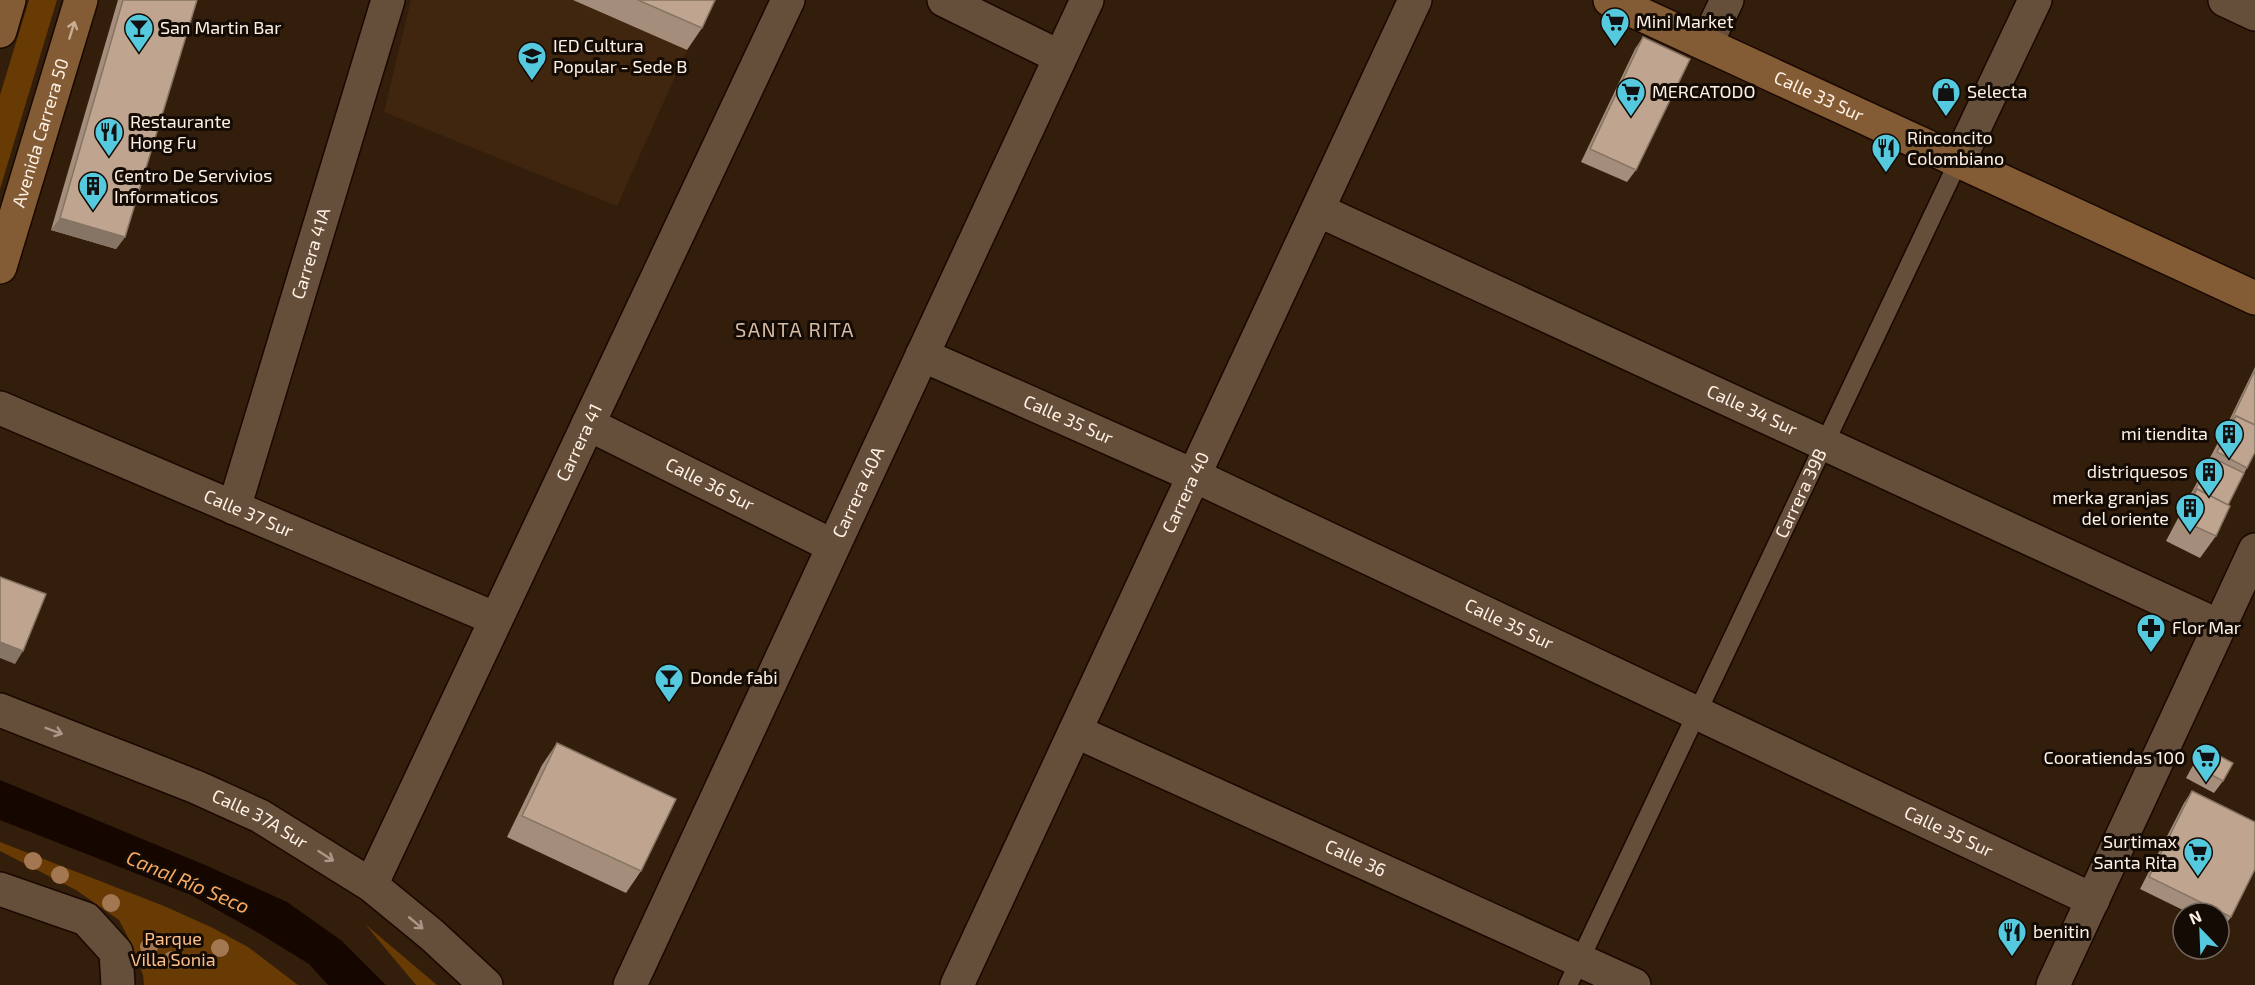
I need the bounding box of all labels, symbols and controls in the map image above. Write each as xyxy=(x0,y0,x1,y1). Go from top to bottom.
supermarket icon: Mini Market xyxy=(1599,6,1631,48)
place label: Mini Market xyxy=(1636,10,1734,32)
bar icon: San Martin Bar xyxy=(123,12,155,54)
place label: San Martin Bar xyxy=(160,16,281,38)
one-way arrow xyxy=(67,21,78,40)
place label: IED Cultura Popular - Sede B xyxy=(553,34,688,77)
school or university icon: IED Cultura Popular - Sede B xyxy=(516,40,548,82)
street label: Avenida Carrera 50 xyxy=(7,55,73,210)
street label: Calle 33 Sur xyxy=(1771,65,1867,126)
supermarket icon: MERCATODO xyxy=(1615,76,1647,118)
shop icon: Selecta xyxy=(1930,76,1962,118)
place label: MERCATODO xyxy=(1652,80,1756,102)
place label: Selecta xyxy=(1967,80,2027,102)
place label: Restaurante Hong Fu xyxy=(130,110,231,153)
restaurant icon: Restaurante Hong Fu xyxy=(93,116,125,158)
place label: Rinconcito Colombiano xyxy=(1907,126,2004,169)
restaurant icon: Rinconcito Colombiano xyxy=(1870,132,1902,174)
place label: Centro De Servivios Informaticos xyxy=(114,164,272,207)
building icon: Centro De Servivios Informaticos xyxy=(77,170,109,212)
street label: Carrera 41A xyxy=(286,204,335,302)
district label: SANTA RITA xyxy=(735,317,855,341)
street label: Calle 34 Sur xyxy=(1704,379,1801,440)
street label: Calle 35 Sur xyxy=(1020,389,1117,448)
street label: Carrera 41 xyxy=(551,400,606,485)
building icon: mi tiendita xyxy=(2213,418,2245,460)
place label: mi tiendita xyxy=(2121,422,2208,444)
street label: Carrera 40A xyxy=(827,442,889,541)
street label: Carrera 39B xyxy=(1769,445,1831,541)
street label: Carrera 40 xyxy=(1157,448,1213,536)
street label: Calle 36 Sur xyxy=(662,452,758,515)
building icon: distriquesos xyxy=(2193,456,2225,498)
place label: distriquesos xyxy=(2087,460,2188,482)
street label: Calle 37 Sur xyxy=(201,484,297,542)
place label: merka granjas del oriente xyxy=(2052,486,2169,529)
building icon: merka granjas del oriente xyxy=(2174,492,2206,534)
street label: Calle 35 Sur xyxy=(1462,593,1558,654)
pharmacy icon: Flor Mar xyxy=(2135,612,2167,654)
place label: Flor Mar xyxy=(2172,616,2241,638)
bar icon: Donde fabi xyxy=(653,662,685,704)
place label: Donde fabi xyxy=(690,666,778,688)
one-way arrow xyxy=(45,726,63,737)
supermarket icon: Cooratiendas 100 xyxy=(2190,742,2222,784)
place label: Cooratiendas 100 xyxy=(2044,746,2185,768)
street label: Calle 37A Sur xyxy=(209,784,312,853)
street label: Calle 35 Sur xyxy=(1901,801,1997,861)
place label: Surtimax Santa Rita xyxy=(2093,830,2177,873)
street label: Calle 36 xyxy=(1322,834,1390,881)
supermarket icon: Surtimax Santa Rita xyxy=(2182,836,2214,878)
water label: Canal Río Seco xyxy=(123,844,254,918)
one-way arrow xyxy=(318,850,334,862)
north arrow xyxy=(2171,901,2231,961)
text: N xyxy=(2186,906,2204,928)
one-way arrow xyxy=(408,916,424,929)
restaurant icon: benitin xyxy=(1996,916,2028,958)
place label: benitin xyxy=(2033,920,2090,942)
park label: Parque Villa Sonia xyxy=(130,927,216,970)

